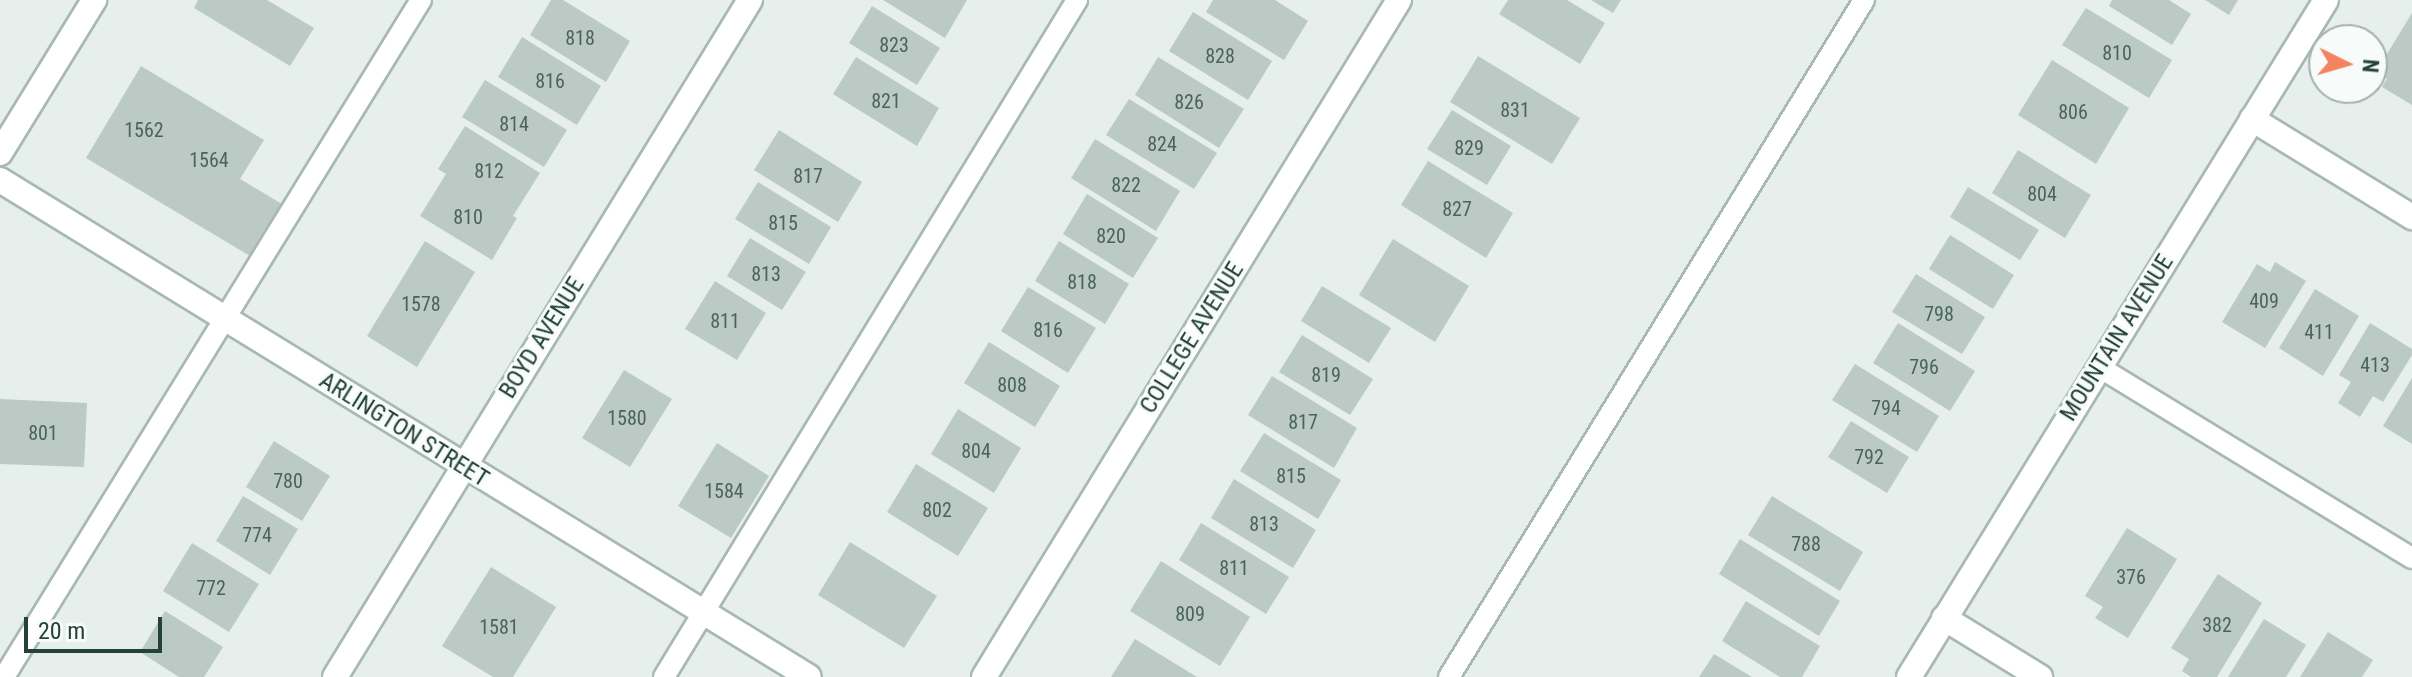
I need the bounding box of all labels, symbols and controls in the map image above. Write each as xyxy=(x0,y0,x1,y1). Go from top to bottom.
north arrow xyxy=(2308,24,2388,104)
house number: 818 xyxy=(565,26,595,50)
house number: 823 xyxy=(879,33,909,57)
house number: 810 xyxy=(2102,41,2132,65)
house number: 828 xyxy=(1205,44,1235,68)
text: N xyxy=(2357,58,2383,74)
house number: 816 xyxy=(535,69,565,93)
house number: 821 xyxy=(871,89,901,113)
house number: 826 xyxy=(1174,90,1204,114)
house number: 831 xyxy=(1500,98,1530,122)
house number: 806 xyxy=(2058,100,2088,124)
house number: 814 xyxy=(499,112,529,136)
house number: 1562 xyxy=(124,118,164,142)
house number: 824 xyxy=(1147,132,1177,156)
house number: 829 xyxy=(1454,136,1484,160)
house number: 1564 xyxy=(189,148,229,172)
house number: 812 xyxy=(474,159,504,183)
house number: 817 xyxy=(793,164,823,188)
house number: 822 xyxy=(1111,173,1141,197)
house number: 804 xyxy=(2027,182,2057,206)
house number: 827 xyxy=(1442,197,1472,221)
house number: 810 xyxy=(453,205,483,229)
house number: 815 xyxy=(768,211,798,235)
house number: 820 xyxy=(1096,224,1126,248)
street label: MOUNTAIN AVENUE xyxy=(2054,249,2180,427)
street label: COLLEGE AVENUE xyxy=(1134,257,1250,419)
house number: 813 xyxy=(751,262,781,286)
house number: 818 xyxy=(1067,270,1097,294)
street label: BOYD AVENUE xyxy=(493,272,591,404)
house number: 409 xyxy=(2249,289,2279,313)
house number: 1578 xyxy=(401,292,441,316)
house number: 798 xyxy=(1924,302,1954,326)
house number: 811 xyxy=(710,309,740,333)
house number: 816 xyxy=(1033,318,1063,342)
house number: 411 xyxy=(2304,320,2334,344)
house number: 413 xyxy=(2360,353,2390,377)
house number: 796 xyxy=(1909,355,1939,379)
house number: 819 xyxy=(1311,363,1341,387)
street label: ARLINGTON STREET xyxy=(314,366,494,494)
house number: 808 xyxy=(997,373,1027,397)
house number: 794 xyxy=(1871,396,1901,420)
house number: 1580 xyxy=(607,406,647,430)
house number: 817 xyxy=(1288,410,1318,434)
house number: 801 xyxy=(28,421,58,445)
house number: 804 xyxy=(961,439,991,463)
house number: 792 xyxy=(1854,445,1884,469)
house number: 815 xyxy=(1276,464,1306,488)
house number: 780 xyxy=(273,469,303,493)
house number: 1584 xyxy=(704,479,744,503)
house number: 802 xyxy=(922,498,952,522)
house number: 813 xyxy=(1249,512,1279,536)
house number: 774 xyxy=(242,523,272,547)
house number: 788 xyxy=(1791,532,1821,556)
house number: 811 xyxy=(1219,556,1249,580)
house number: 376 xyxy=(2116,565,2146,589)
house number: 772 xyxy=(196,576,226,600)
scale bar xyxy=(28,601,166,651)
house number: 809 xyxy=(1175,602,1205,626)
house number: 382 xyxy=(2202,613,2232,637)
house number: 1581 xyxy=(479,615,519,639)
text: 20 m xyxy=(38,617,85,645)

